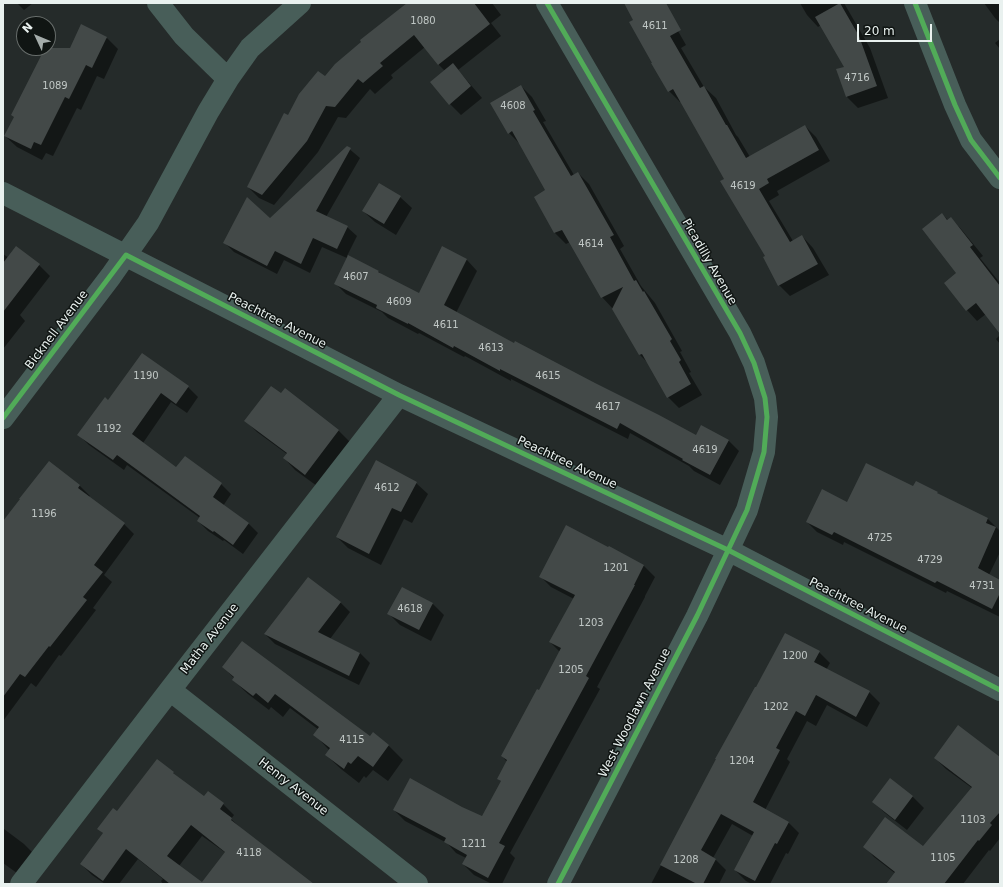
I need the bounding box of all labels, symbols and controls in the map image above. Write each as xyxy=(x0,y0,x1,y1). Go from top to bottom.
house number: 1080 xyxy=(410,15,436,27)
north arrow xyxy=(16,16,56,56)
scale bar xyxy=(859,16,934,42)
text: N xyxy=(20,20,36,36)
house number: 4611 xyxy=(642,20,668,32)
text: 20 m xyxy=(864,24,895,38)
house number: 4716 xyxy=(844,72,870,84)
house number: 1089 xyxy=(42,80,68,92)
house number: 4608 xyxy=(500,100,526,112)
house number: 4619 xyxy=(730,180,756,192)
street label: Picadilly Avenue xyxy=(678,216,740,308)
house number: 4614 xyxy=(578,238,604,250)
house number: 4607 xyxy=(343,271,369,283)
street label: Bicknell Avenue xyxy=(23,288,91,372)
street label: Peachtree Avenue xyxy=(225,290,329,352)
house number: 4609 xyxy=(386,296,412,308)
house number: 4611 xyxy=(433,319,459,331)
house number: 4613 xyxy=(478,342,504,354)
house number: 1190 xyxy=(133,370,159,382)
house number: 4615 xyxy=(535,370,561,382)
house number: 4617 xyxy=(595,401,621,413)
house number: 1192 xyxy=(96,423,122,435)
street label: Peachtree Avenue xyxy=(515,434,619,492)
house number: 4619 xyxy=(692,444,718,456)
house number: 4612 xyxy=(374,482,400,494)
house number: 1196 xyxy=(31,508,57,520)
house number: 4725 xyxy=(867,532,893,544)
house number: 4729 xyxy=(917,554,943,566)
house number: 1201 xyxy=(603,562,629,574)
street label: Peachtree Avenue xyxy=(806,575,910,637)
house number: 4731 xyxy=(969,580,995,592)
street label: Matha Avenue xyxy=(178,601,242,677)
house number: 4618 xyxy=(397,603,423,615)
house number: 1203 xyxy=(578,617,604,629)
street label: West Woodlawn Avenue xyxy=(596,646,674,780)
house number: 1200 xyxy=(782,650,808,662)
house number: 1205 xyxy=(558,664,584,676)
house number: 1202 xyxy=(763,701,789,713)
house number: 4115 xyxy=(339,734,365,746)
street label: Henry Avenue xyxy=(255,755,331,819)
house number: 1204 xyxy=(729,755,755,767)
house number: 1103 xyxy=(960,814,986,826)
house number: 1211 xyxy=(461,838,487,850)
house number: 4118 xyxy=(236,847,262,859)
house number: 1105 xyxy=(930,852,956,864)
house number: 1208 xyxy=(673,854,699,866)

